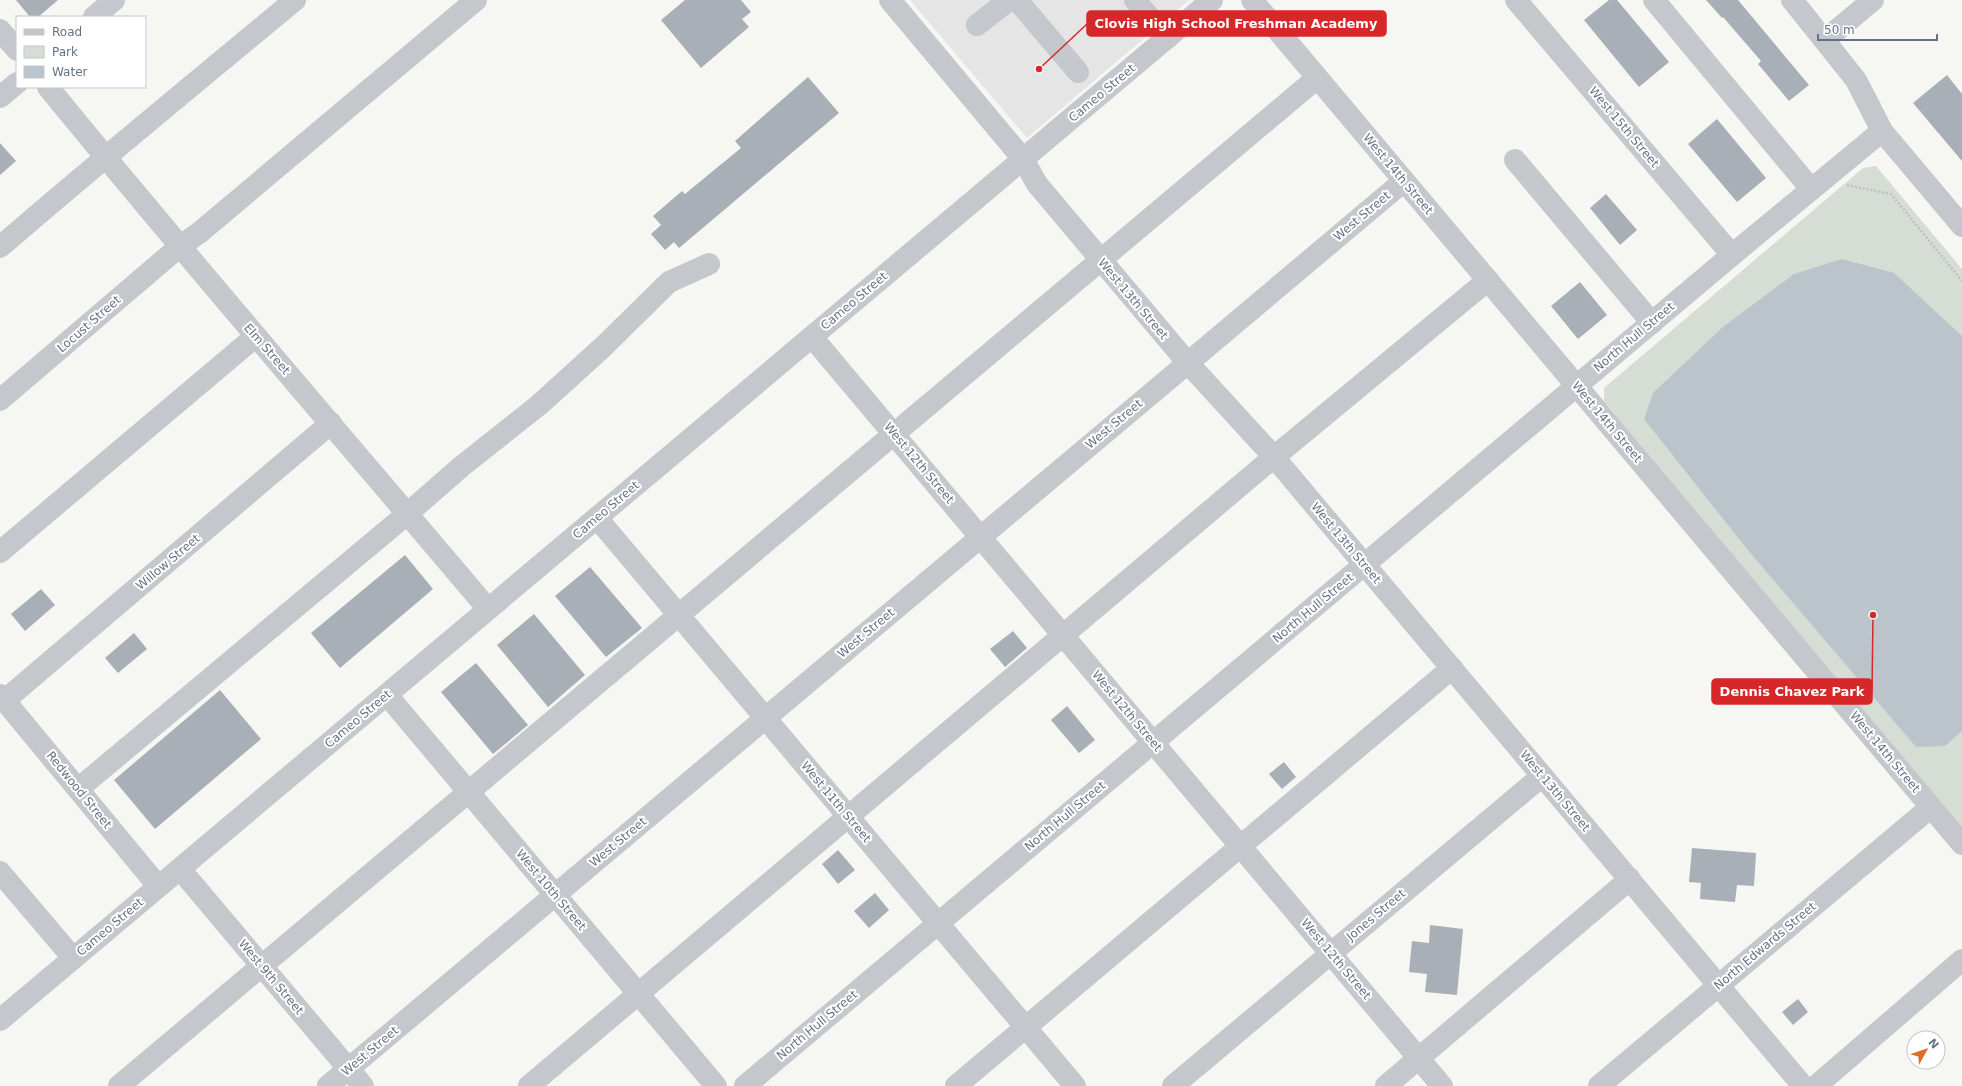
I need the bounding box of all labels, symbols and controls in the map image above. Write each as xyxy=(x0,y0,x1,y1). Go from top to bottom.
callout: Clovis High School Freshman Academy xyxy=(1087,11,1386,36)
legend xyxy=(16,16,146,88)
text: Clovis High School Freshman Academy xyxy=(1095,16,1378,31)
scale bar xyxy=(1818,16,1937,42)
text: 50 m xyxy=(1824,23,1855,37)
text: Road xyxy=(52,25,82,39)
text: Park xyxy=(52,45,78,59)
street label: Cameo Street xyxy=(1066,61,1138,125)
text: Water xyxy=(52,65,88,79)
street label: West 15th Street xyxy=(1586,84,1662,170)
street label: West 14th Street xyxy=(1360,131,1436,217)
street label: West Street xyxy=(1331,188,1393,244)
street label: West 13th Street xyxy=(1095,256,1171,342)
street label: Cameo Street xyxy=(818,269,890,333)
street label: Locust Street xyxy=(54,293,124,355)
street label: North Hull Street xyxy=(1591,299,1677,375)
street label: Elm Street xyxy=(241,321,293,378)
street label: West 14th Street xyxy=(1569,379,1645,465)
street label: West Street xyxy=(1083,396,1145,452)
street label: West 12th Street xyxy=(881,420,957,506)
street label: Cameo Street xyxy=(570,478,642,542)
street label: West 13th Street xyxy=(1308,500,1384,586)
street label: Willow Street xyxy=(133,531,203,593)
street label: North Hull Street xyxy=(1270,570,1356,646)
street label: West Street xyxy=(835,605,897,661)
street label: West 12th Street xyxy=(1089,668,1165,754)
callout: Dennis Chavez Park xyxy=(1712,679,1872,704)
text: Dennis Chavez Park xyxy=(1720,684,1865,699)
street label: Cameo Street xyxy=(322,687,394,751)
street label: West 14th Street xyxy=(1847,709,1923,795)
street label: West 13th Street xyxy=(1517,748,1593,834)
street label: Redwood Street xyxy=(44,749,115,832)
street label: West 11th Street xyxy=(798,759,874,845)
street label: North Hull Street xyxy=(1022,778,1108,854)
street label: West Street xyxy=(587,814,649,870)
street label: West 10th Street xyxy=(513,847,589,933)
street label: Jones Street xyxy=(1343,886,1408,944)
street label: Cameo Street xyxy=(74,895,146,959)
street label: North Edwards Street xyxy=(1711,899,1819,993)
street label: West 12th Street xyxy=(1298,916,1374,1002)
street label: West 9th Street xyxy=(236,937,307,1018)
street label: North Hull Street xyxy=(774,987,860,1063)
street label: West Street xyxy=(339,1023,401,1079)
north arrow xyxy=(1906,1030,1946,1070)
text: N xyxy=(1925,1036,1941,1052)

